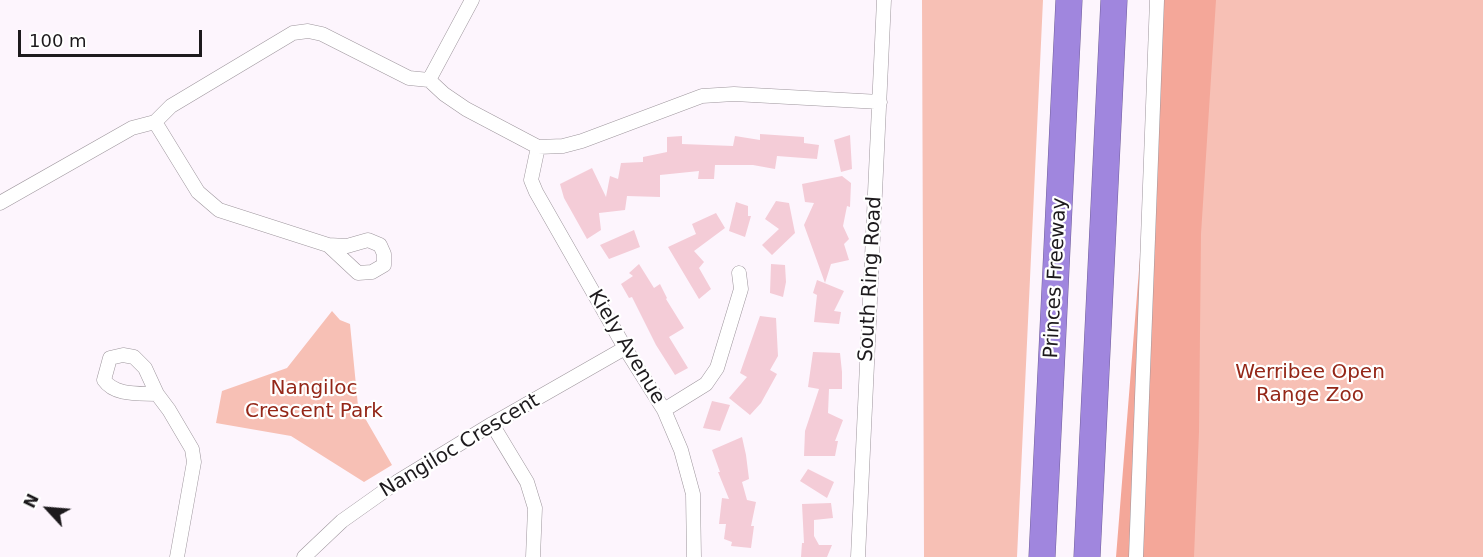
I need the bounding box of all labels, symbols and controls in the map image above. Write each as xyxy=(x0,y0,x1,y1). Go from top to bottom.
scale bar xyxy=(21,18,206,56)
text: 100 m xyxy=(29,30,87,51)
street label: South Ring Road xyxy=(855,196,887,362)
street label: Princes Freeway xyxy=(1040,197,1072,359)
street label: Kiely Avenue xyxy=(582,286,670,408)
park label: Werribee Open Range Zoo xyxy=(1235,361,1385,408)
park label: Nangiloc Crescent Park xyxy=(245,377,383,424)
street label: Nangiloc Crescent xyxy=(376,389,544,503)
north arrow xyxy=(18,479,78,539)
text: N xyxy=(20,491,43,511)

